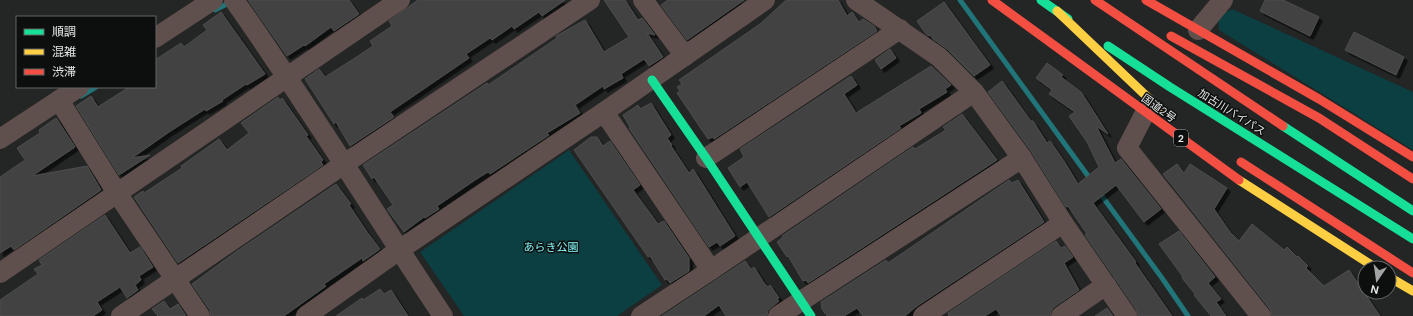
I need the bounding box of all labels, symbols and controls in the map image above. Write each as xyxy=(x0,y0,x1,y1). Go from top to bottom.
legend xyxy=(16,16,156,88)
text: 順調 xyxy=(52,24,76,40)
text: 混雑 xyxy=(52,44,76,60)
text: 渋滞 xyxy=(52,64,76,80)
street label: 加古川バイパス xyxy=(1196,86,1268,138)
street label: 国道2号 xyxy=(1139,91,1179,125)
road number: 2 xyxy=(1174,130,1188,146)
park label: あらき公園 xyxy=(524,240,579,254)
north arrow xyxy=(1357,260,1397,300)
text: N xyxy=(1369,282,1380,297)

